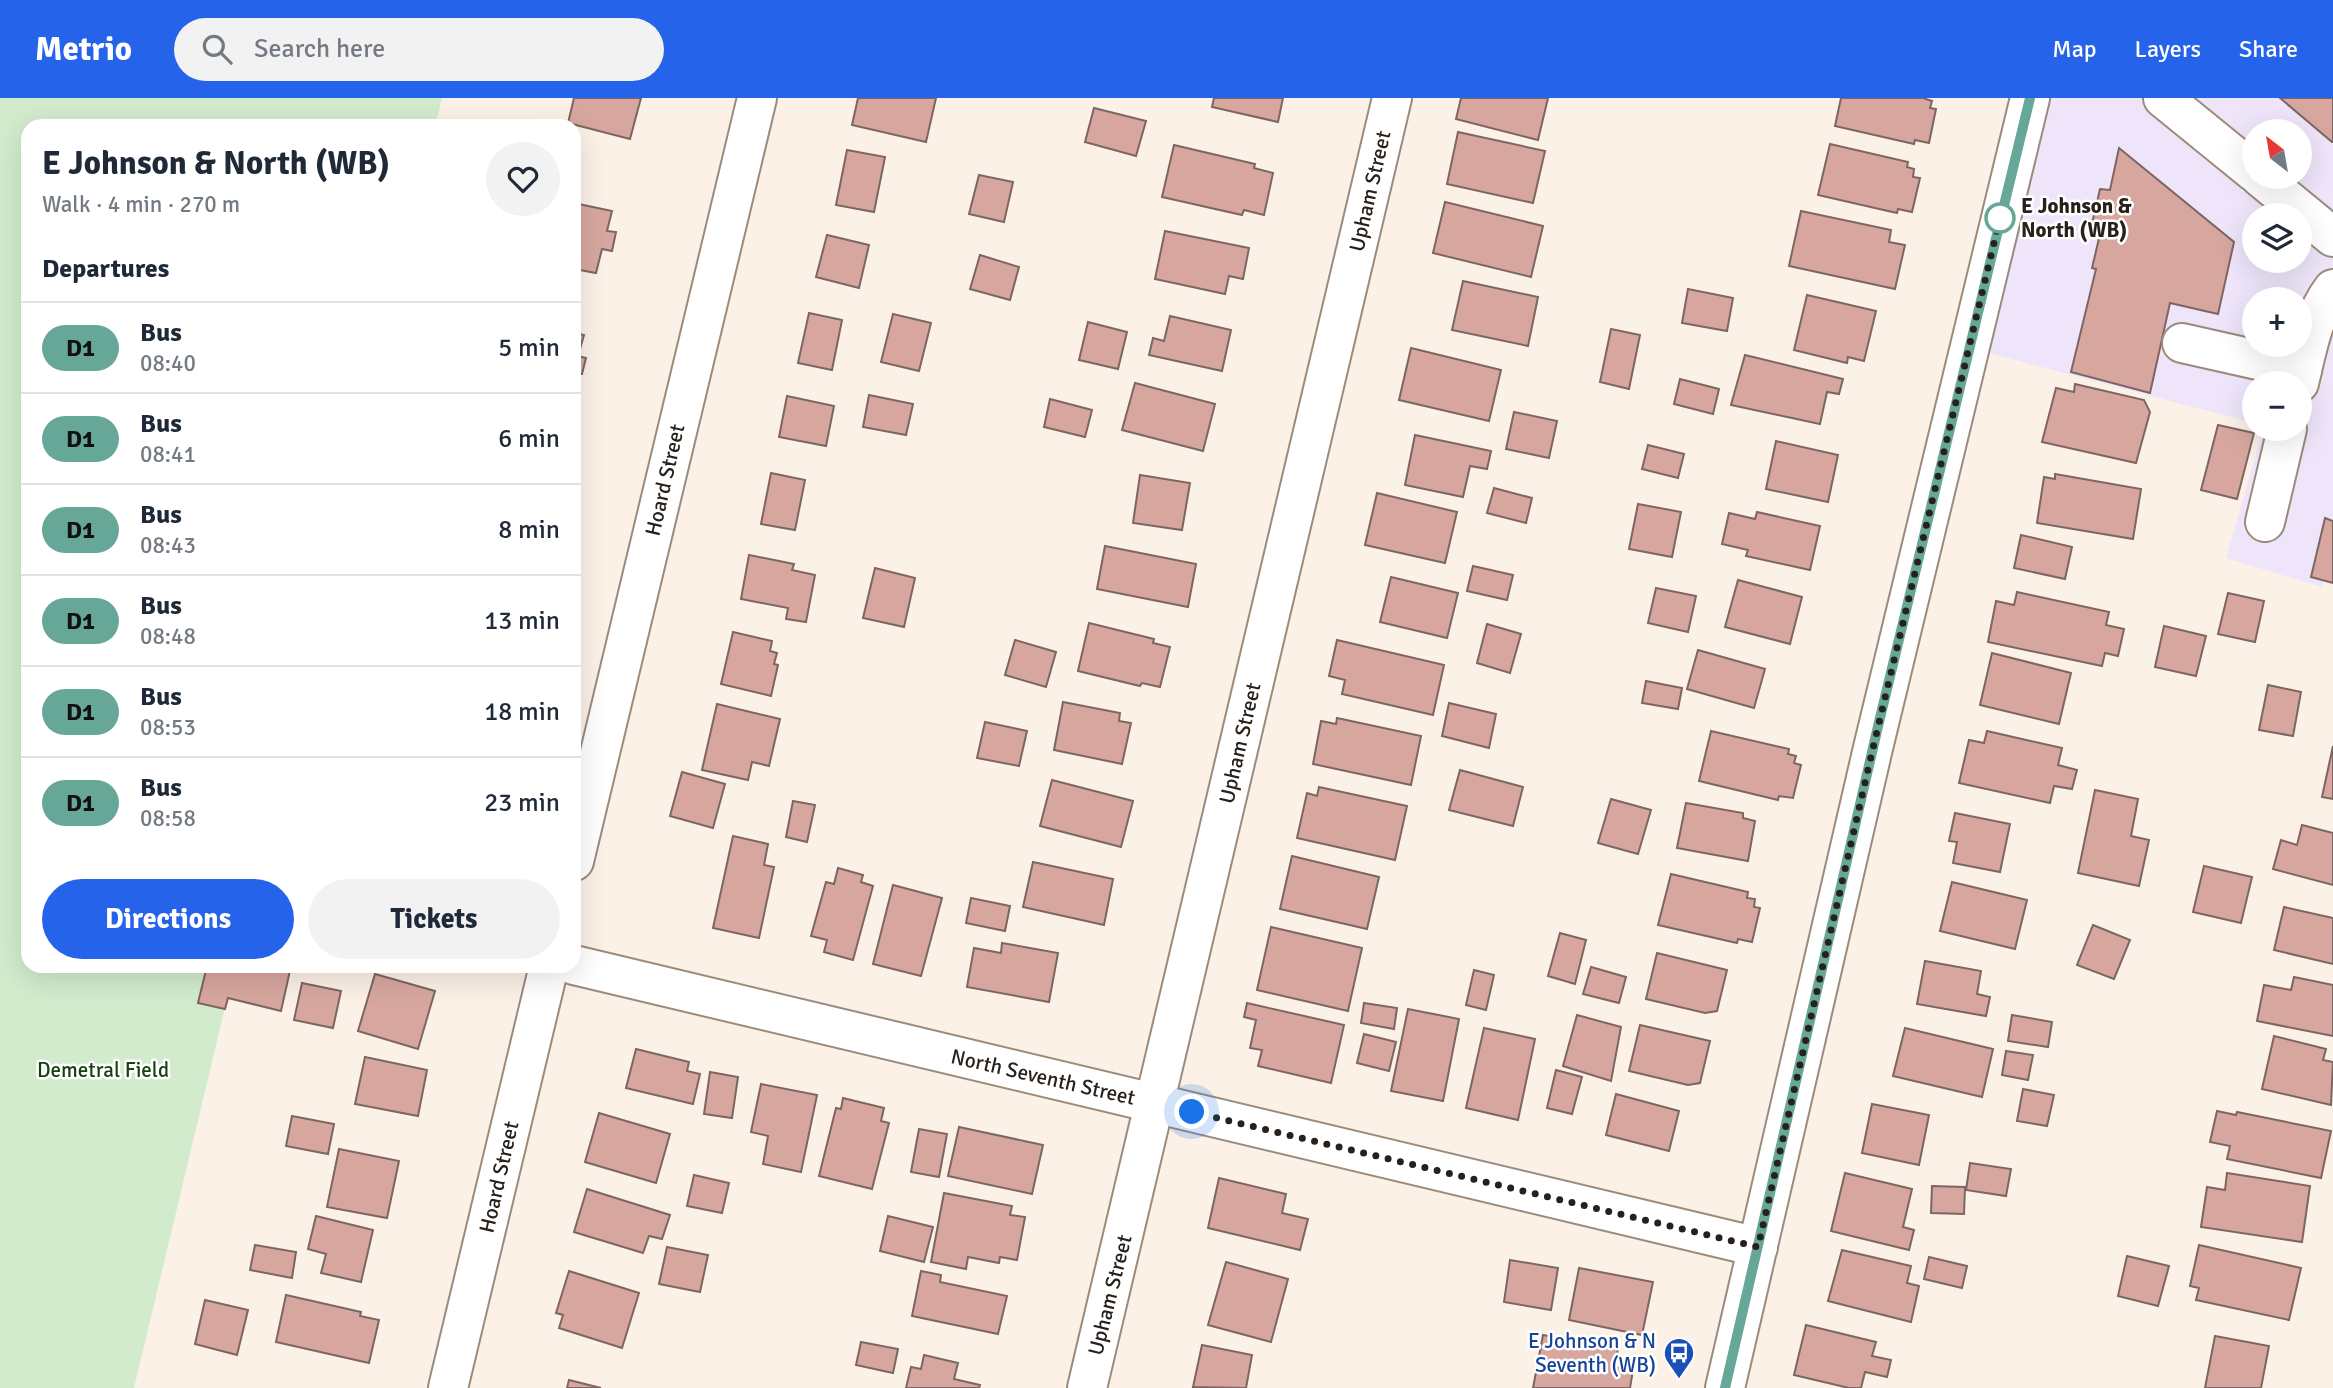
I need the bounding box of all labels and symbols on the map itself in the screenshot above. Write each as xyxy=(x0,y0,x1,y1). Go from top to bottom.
north arrow xyxy=(2242,119,2312,189)
street label: Upham Street xyxy=(1343,128,1397,254)
place label: E Johnson & North (WB) xyxy=(2021,193,2132,243)
marker: E Johnson & North (WB) xyxy=(1985,203,2015,233)
street label: Hoard Street xyxy=(640,422,690,538)
street label: Upham Street xyxy=(1213,680,1267,806)
street label: North Seventh Street xyxy=(948,1043,1138,1111)
park label: Demetral Field xyxy=(37,1057,169,1083)
your location xyxy=(1174,1094,1209,1129)
street label: Hoard Street xyxy=(474,1119,524,1235)
street label: Upham Street xyxy=(1082,1232,1138,1358)
place label: E Johnson & N Seventh (WB) xyxy=(1528,1328,1656,1378)
bus stop icon: E Johnson & N Seventh (WB) xyxy=(1662,1336,1696,1380)

